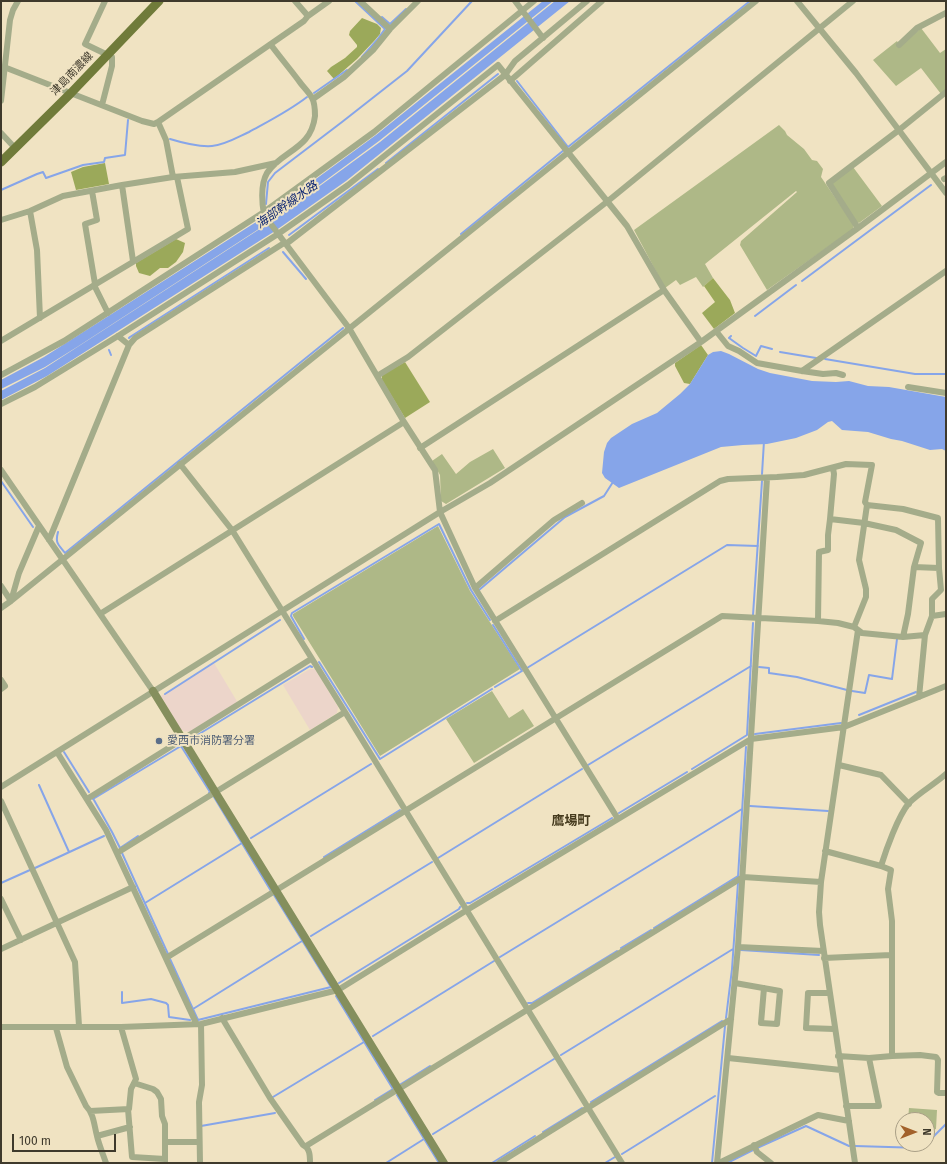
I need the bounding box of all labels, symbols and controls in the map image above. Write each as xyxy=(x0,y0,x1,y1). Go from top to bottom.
street label: 津島南濃線 xyxy=(48,50,96,98)
water label: 海部幹線水路 xyxy=(253,178,321,232)
place label: 愛西市消防署分署 xyxy=(167,734,255,748)
marker: 愛西市消防署分署 xyxy=(154,736,164,746)
district label: 鷹場町 xyxy=(552,813,590,829)
north arrow xyxy=(895,1112,935,1152)
scale bar xyxy=(14,1126,118,1152)
text: N xyxy=(920,1128,933,1136)
text: 100 m xyxy=(19,1134,51,1148)

